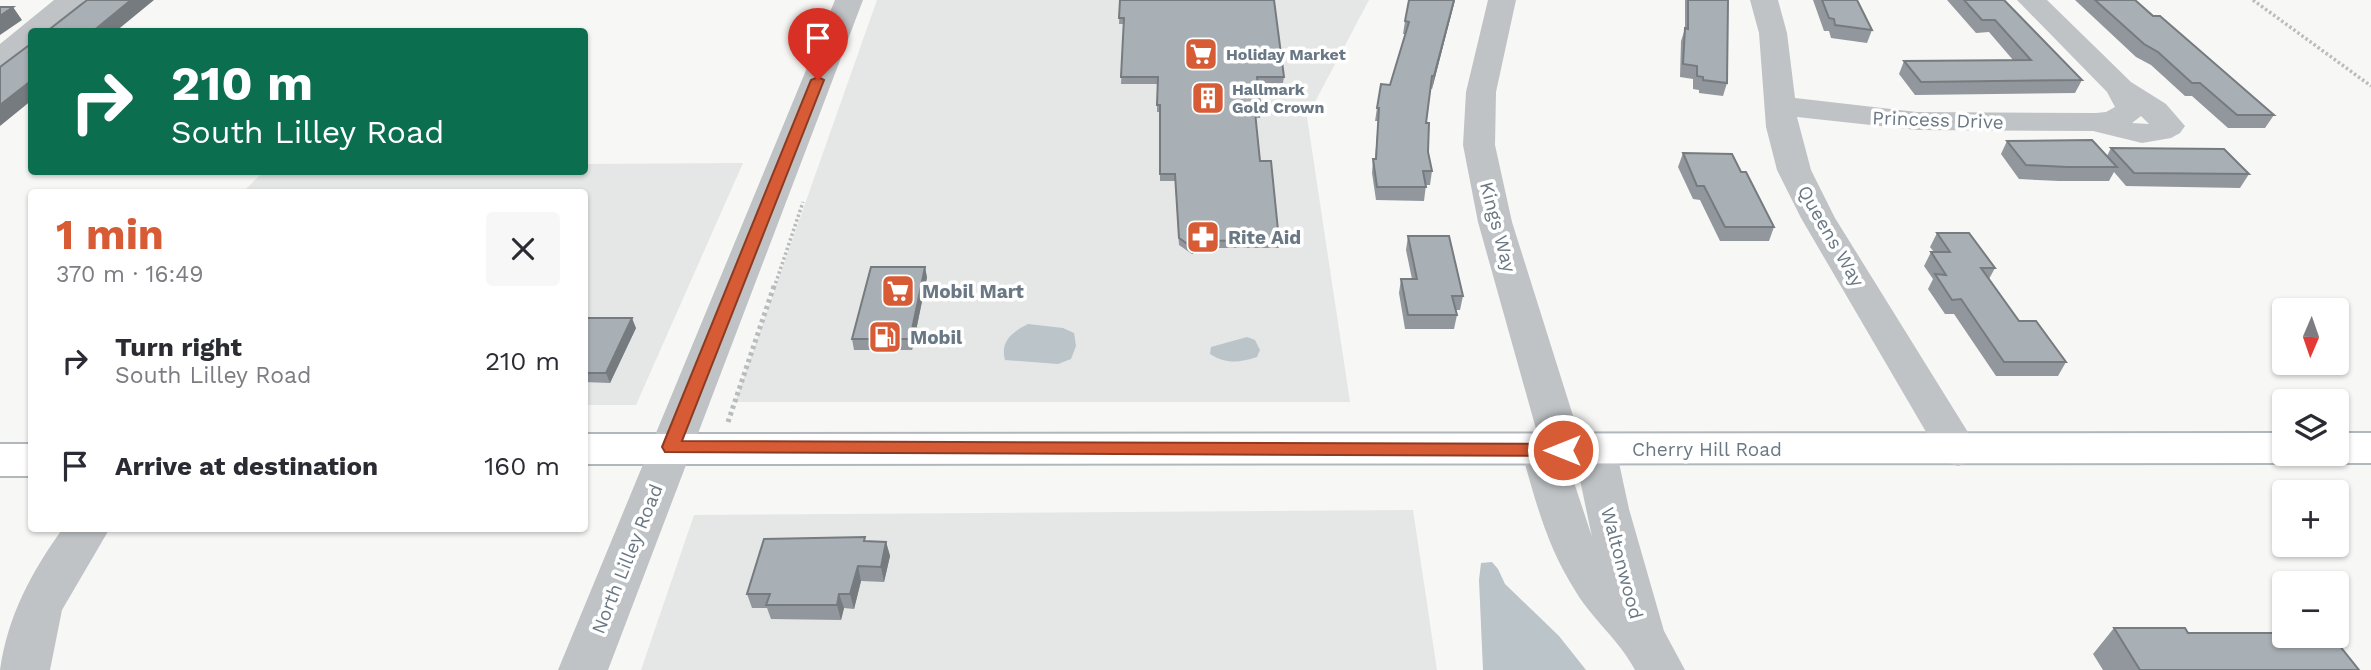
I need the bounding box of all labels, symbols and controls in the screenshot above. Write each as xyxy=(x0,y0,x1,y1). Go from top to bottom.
pin xyxy=(788,8,848,80)
icon: arrive xyxy=(799,19,837,57)
supermarket icon: Holiday Market xyxy=(1182,35,1220,73)
place label: Holiday Market xyxy=(1226,45,1346,64)
text: 210 m xyxy=(171,54,313,112)
icon: right xyxy=(56,56,147,147)
building icon: Hallmark Gold Crown xyxy=(1189,79,1227,117)
place label: Hallmark Gold Crown xyxy=(1232,80,1324,117)
street label: Princess Drive xyxy=(1872,106,2004,134)
text: South Lilley Road xyxy=(171,113,444,151)
street label: Kings Way xyxy=(1475,179,1521,275)
street label: Queens Way xyxy=(1793,181,1869,291)
text: 1 min xyxy=(56,210,164,259)
button: close xyxy=(486,212,560,286)
pharmacy icon: Rite Aid xyxy=(1184,218,1222,256)
place label: Rite Aid xyxy=(1228,226,1301,249)
text: 370 m · 16:49 xyxy=(56,261,203,288)
supermarket icon: Mobil Mart xyxy=(879,272,917,310)
place label: Mobil Mart xyxy=(922,280,1025,303)
north arrow xyxy=(2272,298,2348,374)
map controls xyxy=(2272,298,2349,648)
fuel station icon: Mobil xyxy=(866,318,904,356)
place label: Mobil xyxy=(910,326,963,349)
text: Turn right xyxy=(115,332,242,362)
icon: right xyxy=(56,342,94,380)
text: 210 m xyxy=(485,346,560,376)
text: South Lilley Road xyxy=(115,362,311,389)
button: layers xyxy=(2272,389,2349,466)
position arrow xyxy=(1526,413,1600,487)
street label: Cherry Hill Road xyxy=(1632,438,1782,461)
icon: arrive xyxy=(56,447,94,485)
text: Arrive at destination xyxy=(115,451,378,481)
text: 160 m xyxy=(484,451,560,481)
button: + xyxy=(2272,480,2349,557)
street label: North Lilley Road xyxy=(586,481,668,637)
street label: Waltonwood xyxy=(1596,505,1648,621)
button: − xyxy=(2272,571,2349,648)

